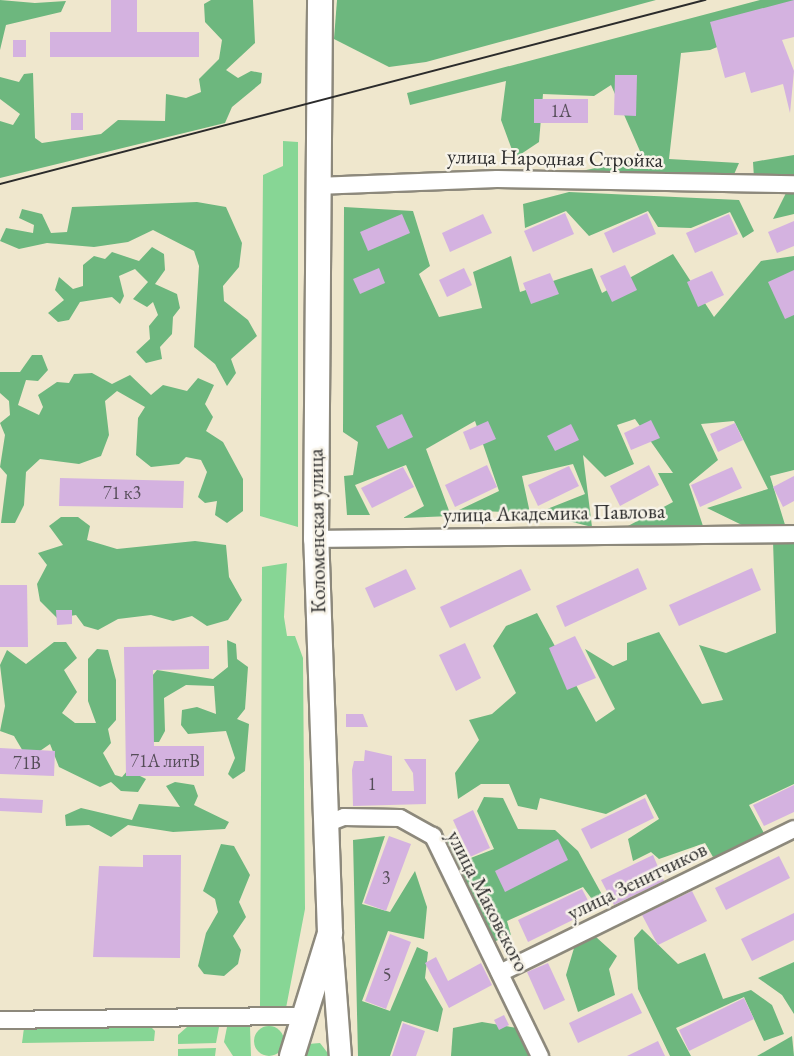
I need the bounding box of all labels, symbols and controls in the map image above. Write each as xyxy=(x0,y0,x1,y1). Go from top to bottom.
house number: 1А xyxy=(550,100,572,122)
street label: улица Народная Стройка xyxy=(447,144,663,172)
street label: Коломенская улица xyxy=(303,448,331,614)
house number: 71 к3 xyxy=(103,482,141,504)
street label: улица Академика Павлова xyxy=(443,498,665,528)
house number: 71А литВ xyxy=(130,750,200,772)
house number: 71В xyxy=(13,752,41,774)
house number: 1 xyxy=(368,773,376,795)
street label: улица Маковского xyxy=(442,826,534,976)
street label: улица Зенитчиков xyxy=(563,836,711,926)
house number: 3 xyxy=(382,867,390,889)
house number: 5 xyxy=(383,964,391,986)

